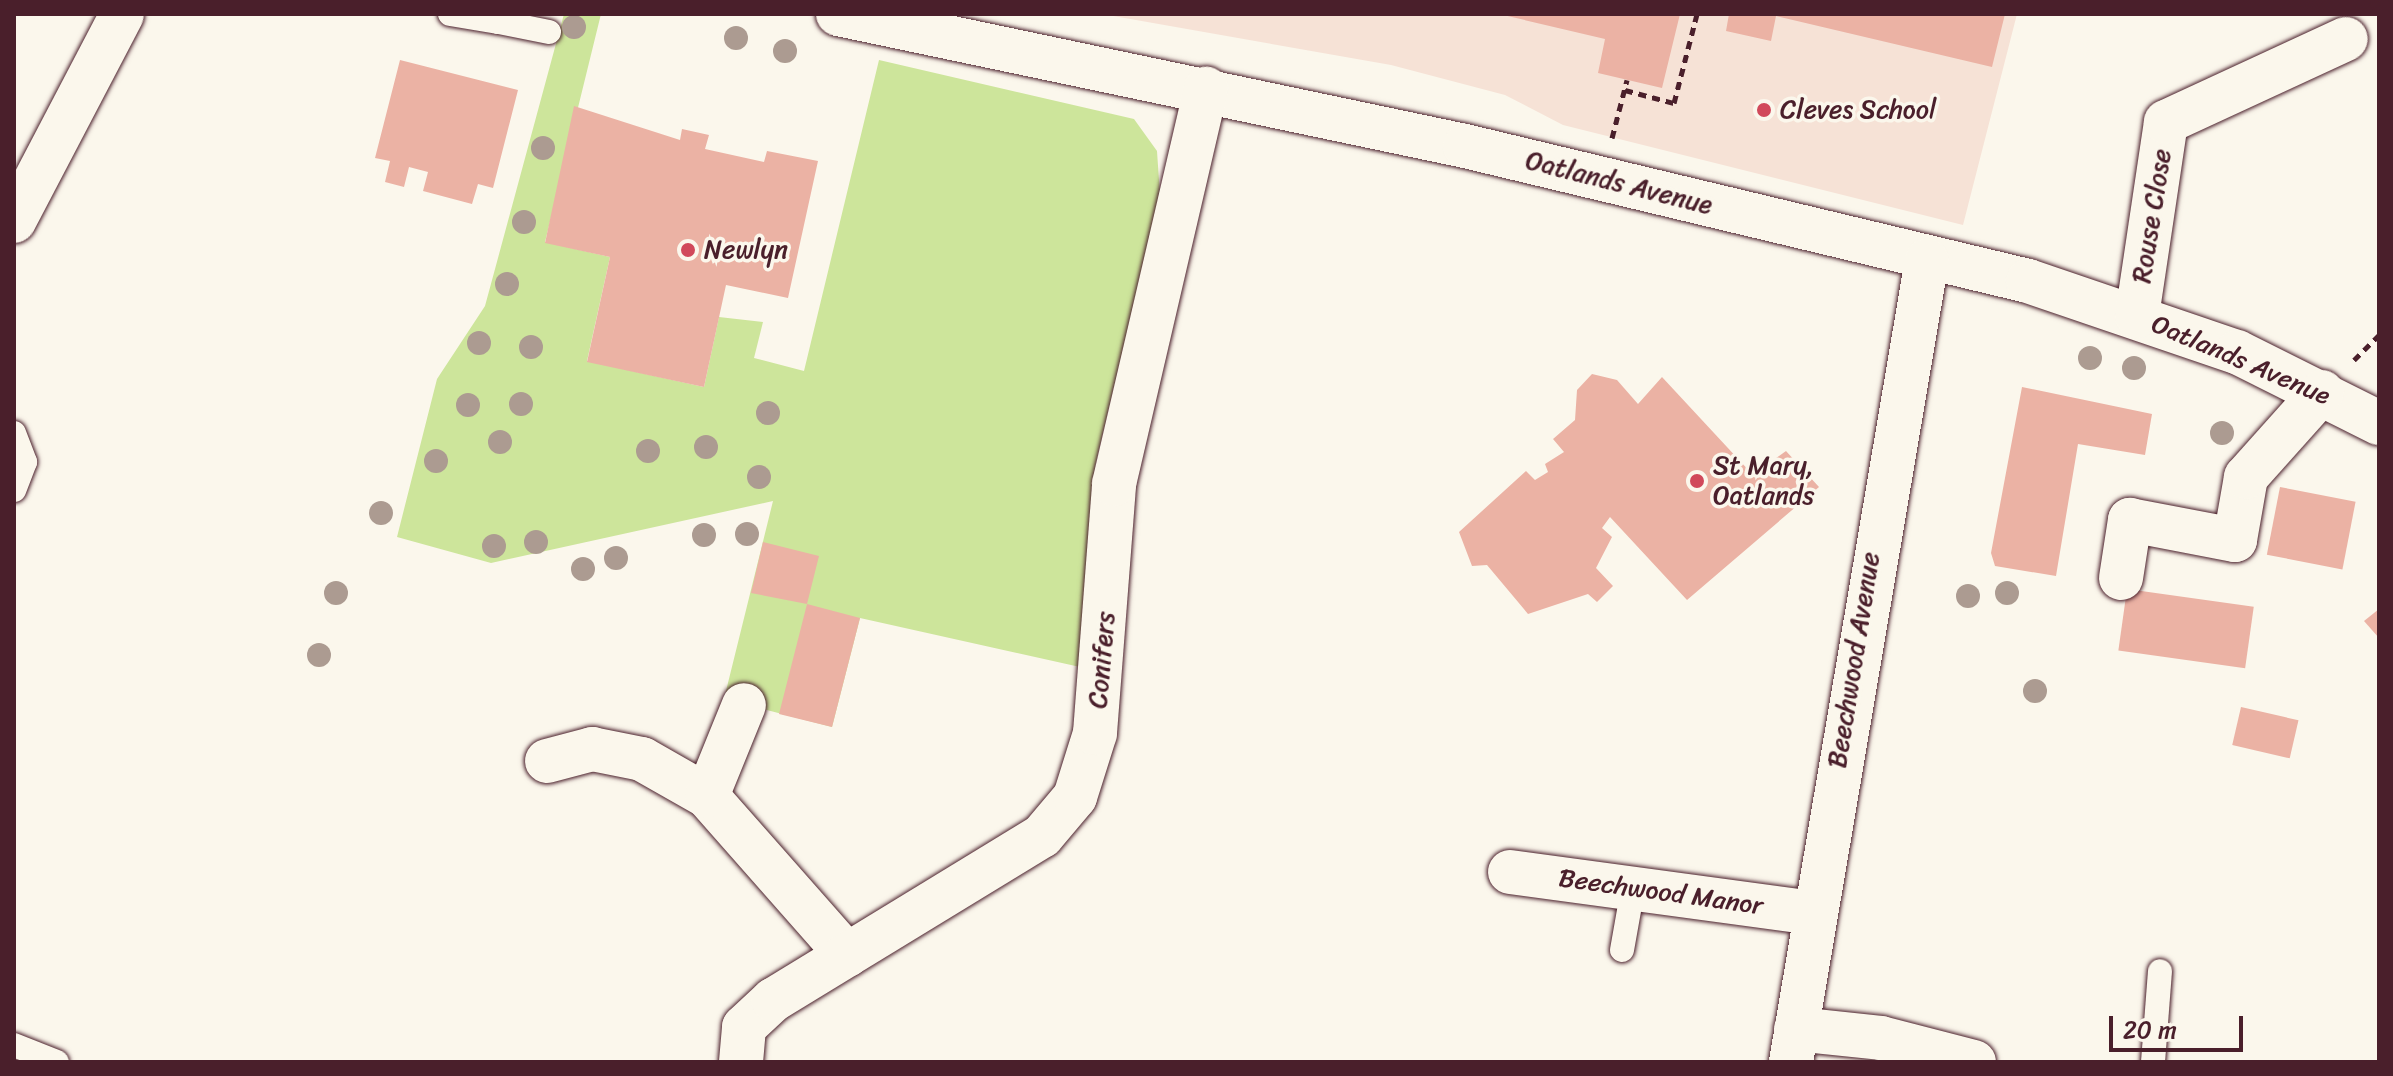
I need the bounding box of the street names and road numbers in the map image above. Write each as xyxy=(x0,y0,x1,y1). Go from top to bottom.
street label: Oatlands Avenue xyxy=(1522,145,1716,221)
street label: Rouse Close xyxy=(2126,146,2178,286)
street label: Oatlands Avenue xyxy=(2147,308,2335,412)
street label: Beechwood Avenue xyxy=(1822,550,1886,770)
street label: Conifers xyxy=(1082,610,1122,710)
street label: Beechwood Manor xyxy=(1557,862,1765,922)

